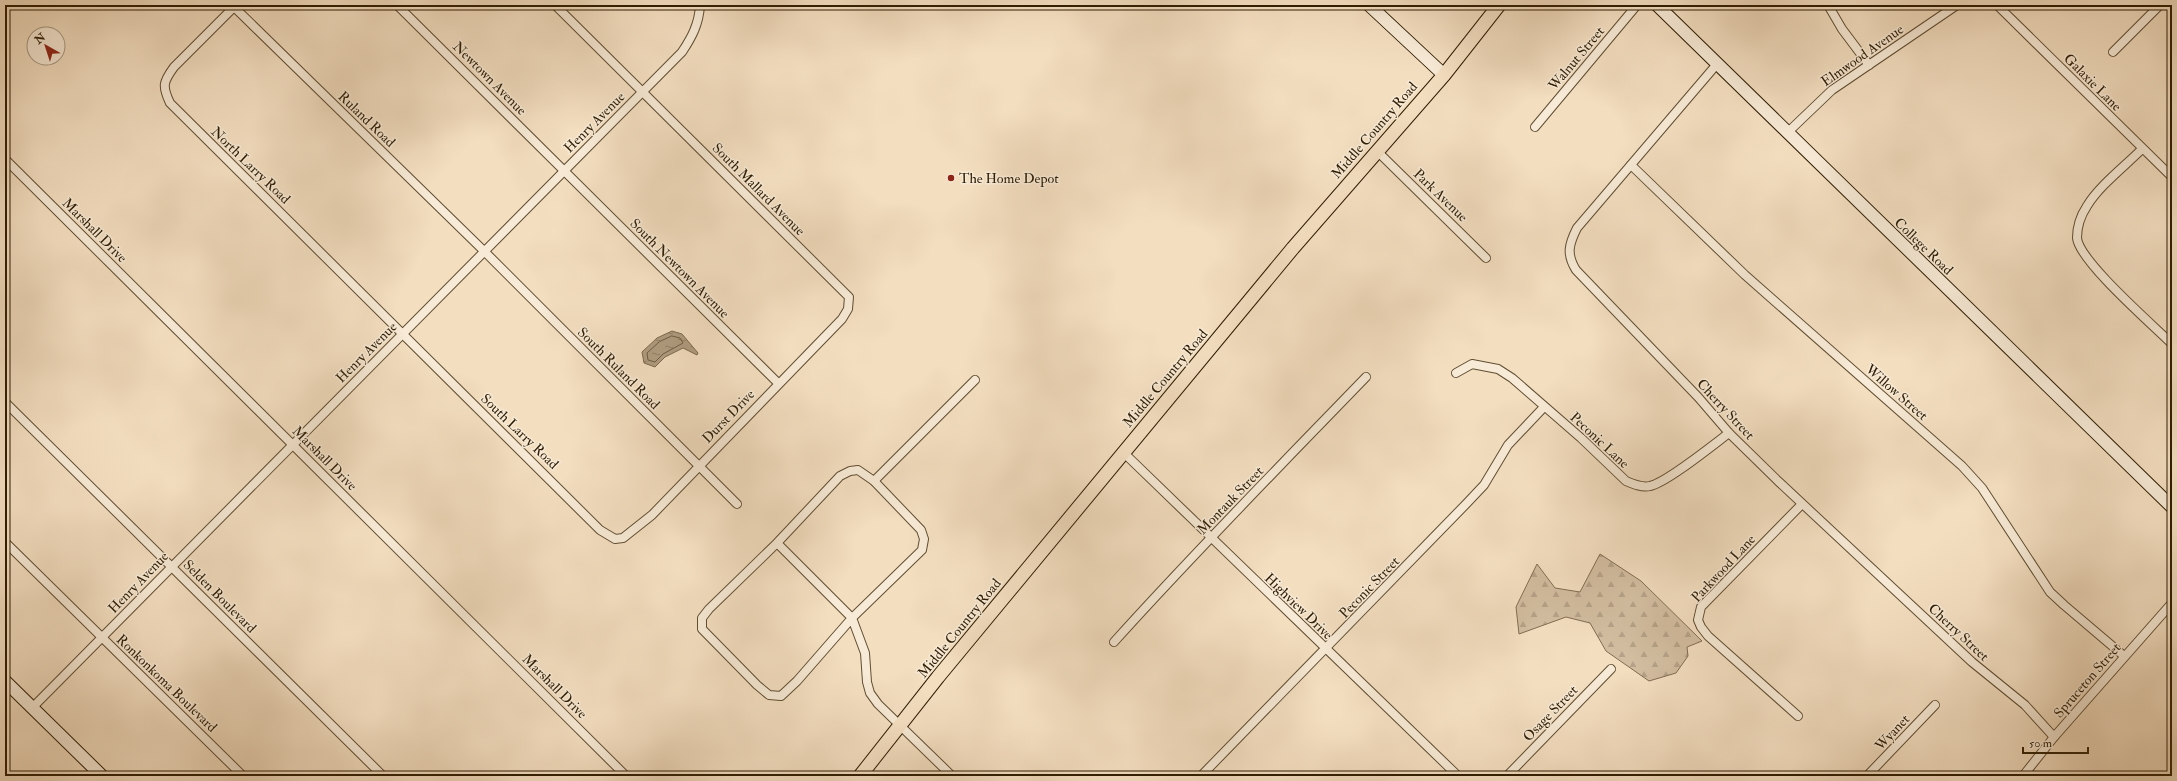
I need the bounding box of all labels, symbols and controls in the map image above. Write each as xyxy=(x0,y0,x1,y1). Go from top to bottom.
street label: Elmwood Avenue xyxy=(1818,21,1907,90)
street label: Walnut Street xyxy=(1544,23,1608,94)
north arrow xyxy=(26,26,66,66)
text: N xyxy=(31,30,49,47)
street label: Newtown Avenue xyxy=(449,38,530,119)
street label: Galaxie Lane xyxy=(2060,50,2125,115)
street label: Middle Country Road xyxy=(1328,78,1422,183)
street label: Ruland Road xyxy=(335,88,399,151)
street label: Henry Avenue xyxy=(560,88,629,157)
street label: North Larry Road xyxy=(207,123,294,208)
street label: South Mallard Avenue xyxy=(709,139,809,239)
street label: Park Avenue xyxy=(1410,165,1471,226)
place label: The Home Depot xyxy=(959,170,1059,188)
marker: The Home Depot xyxy=(946,173,956,183)
street label: Marshall Drive xyxy=(59,194,131,266)
street label: College Road xyxy=(1891,214,1957,279)
street label: South Newtown Avenue xyxy=(626,215,733,322)
street label: Henry Avenue xyxy=(332,318,401,387)
street label: South Ruland Road xyxy=(574,324,663,413)
street label: Middle Country Road xyxy=(1119,326,1212,431)
street label: Willow Street xyxy=(1861,360,1932,424)
street label: Cherry Street xyxy=(1693,375,1758,444)
street label: Durst Drive xyxy=(699,386,758,447)
street label: South Larry Road xyxy=(477,390,562,473)
street label: Peconic Lane xyxy=(1567,409,1633,472)
street label: Marshall Drive xyxy=(289,422,361,494)
street label: Montauk Street xyxy=(1194,462,1267,538)
street label: Parkwood Lane xyxy=(1688,531,1759,606)
street label: Henry Avenue xyxy=(105,548,173,617)
street label: Peconic Street xyxy=(1336,553,1403,622)
street label: Selden Boulevard xyxy=(180,556,260,637)
street label: Highview Drive xyxy=(1261,570,1336,643)
street label: Middle Country Road xyxy=(914,575,1005,682)
street label: Cherry Street xyxy=(1924,600,1993,666)
street label: Ronkonkoma Boulevard xyxy=(113,631,221,736)
street label: Spruceton Street xyxy=(2050,639,2126,722)
street label: Marshall Drive xyxy=(519,650,591,722)
street label: Osage Street xyxy=(1519,681,1582,745)
street label: Wyanet xyxy=(1871,710,1914,755)
scale bar xyxy=(2023,729,2088,755)
text: 50 m xyxy=(2029,736,2053,751)

